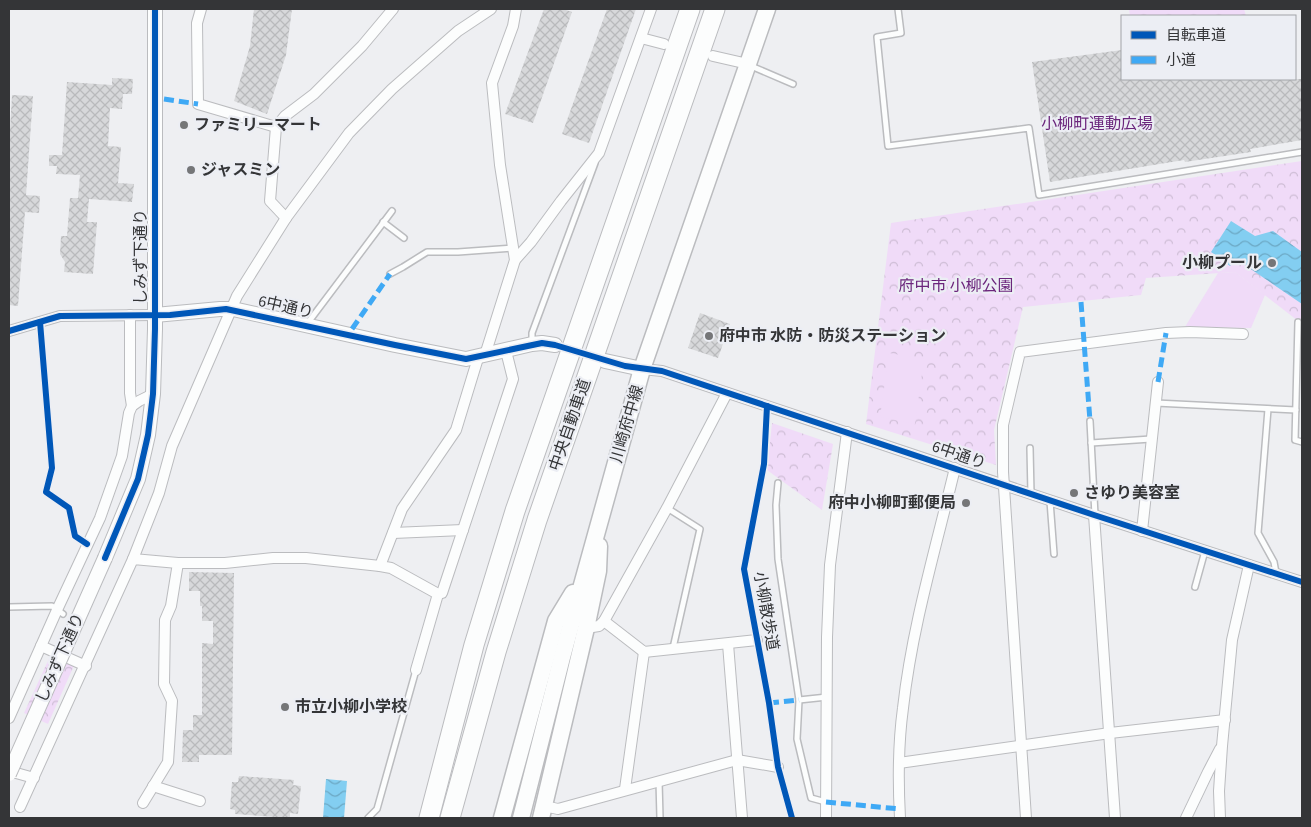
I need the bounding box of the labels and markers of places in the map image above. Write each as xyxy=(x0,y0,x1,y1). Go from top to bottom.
place label: ファミリーマート xyxy=(194,114,322,136)
marker: ファミリーマート xyxy=(178,119,190,131)
place label: ジャスミン xyxy=(201,159,280,181)
marker: ジャスミン xyxy=(185,164,197,176)
place label: 小柳プール xyxy=(1182,252,1262,274)
marker: 小柳プール xyxy=(1266,257,1278,269)
place label: 府中市 水防・防災ステーション xyxy=(719,325,946,347)
marker: 府中市 水防・防災ステーション xyxy=(703,330,715,342)
place label: さゆり美容室 xyxy=(1084,482,1180,504)
marker: さゆり美容室 xyxy=(1068,487,1080,499)
place label: 府中小柳町郵便局 xyxy=(828,492,956,514)
marker: 府中小柳町郵便局 xyxy=(960,497,972,509)
place label: 市立小柳小学校 xyxy=(295,696,407,718)
marker: 市立小柳小学校 xyxy=(279,701,291,713)

